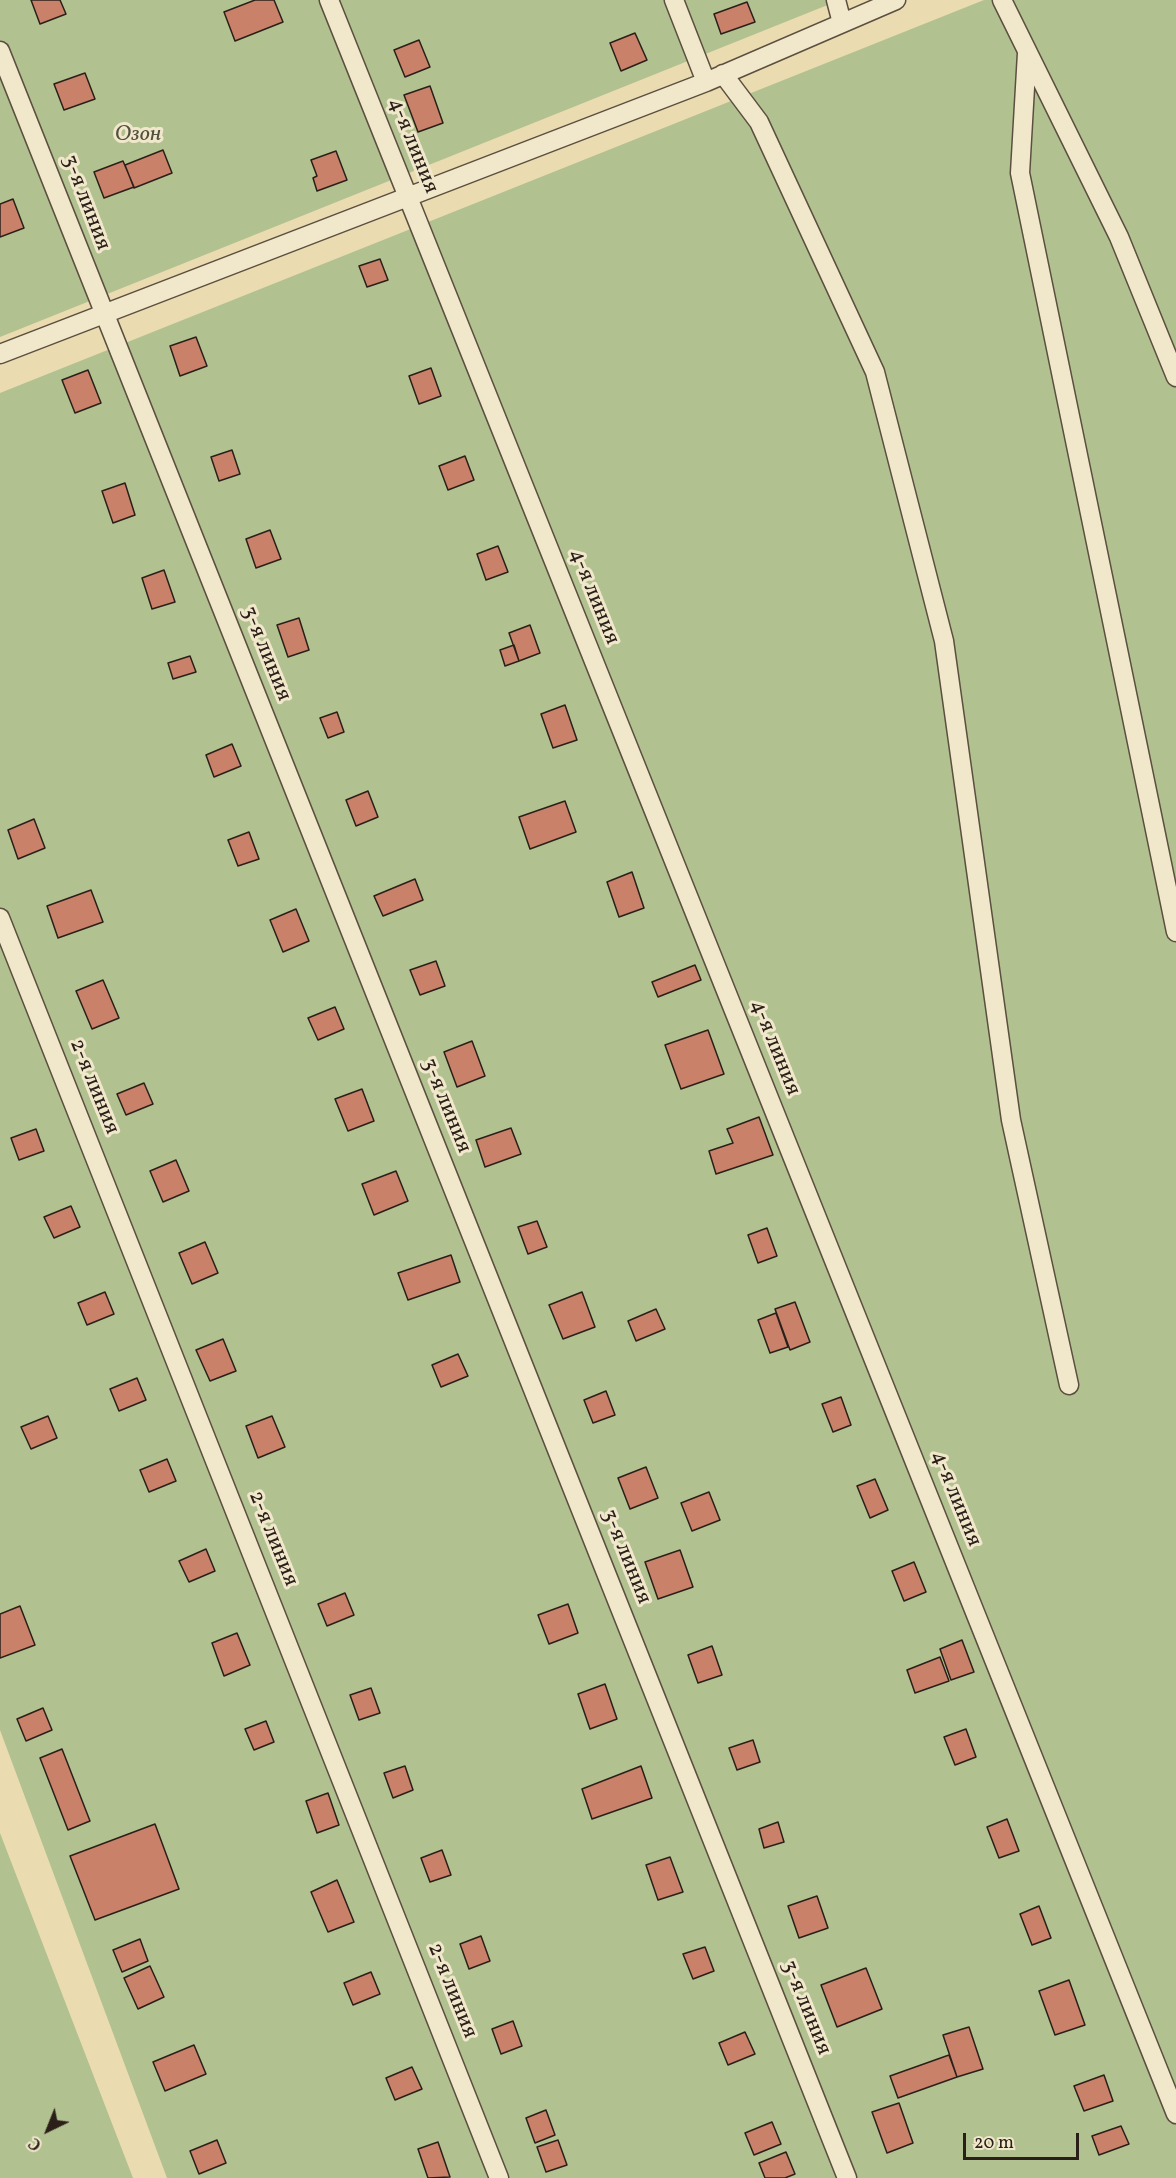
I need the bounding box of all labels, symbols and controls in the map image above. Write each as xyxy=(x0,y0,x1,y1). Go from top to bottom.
street label: 4-я линия xyxy=(381,94,443,198)
park label: Озон xyxy=(115,123,161,149)
street label: 3-я линия xyxy=(55,152,115,254)
street label: 4-я линия xyxy=(562,545,624,649)
street label: 3-я линия xyxy=(234,603,296,705)
street label: 4-я линия xyxy=(743,996,805,1100)
street label: 2-я линия xyxy=(62,1035,124,1139)
street label: 3-я линия xyxy=(414,1055,476,1157)
street label: 4-я линия xyxy=(924,1447,986,1551)
street label: 2-я линия xyxy=(241,1487,303,1591)
street label: 3-я линия xyxy=(594,1506,656,1608)
street label: 2-я линия xyxy=(420,1939,482,2043)
street label: 3-я линия xyxy=(774,1957,836,2059)
north arrow xyxy=(18,2100,78,2160)
scale bar xyxy=(966,2121,1082,2159)
text: 20 m xyxy=(974,2131,1014,2156)
text: С xyxy=(24,2132,47,2155)

